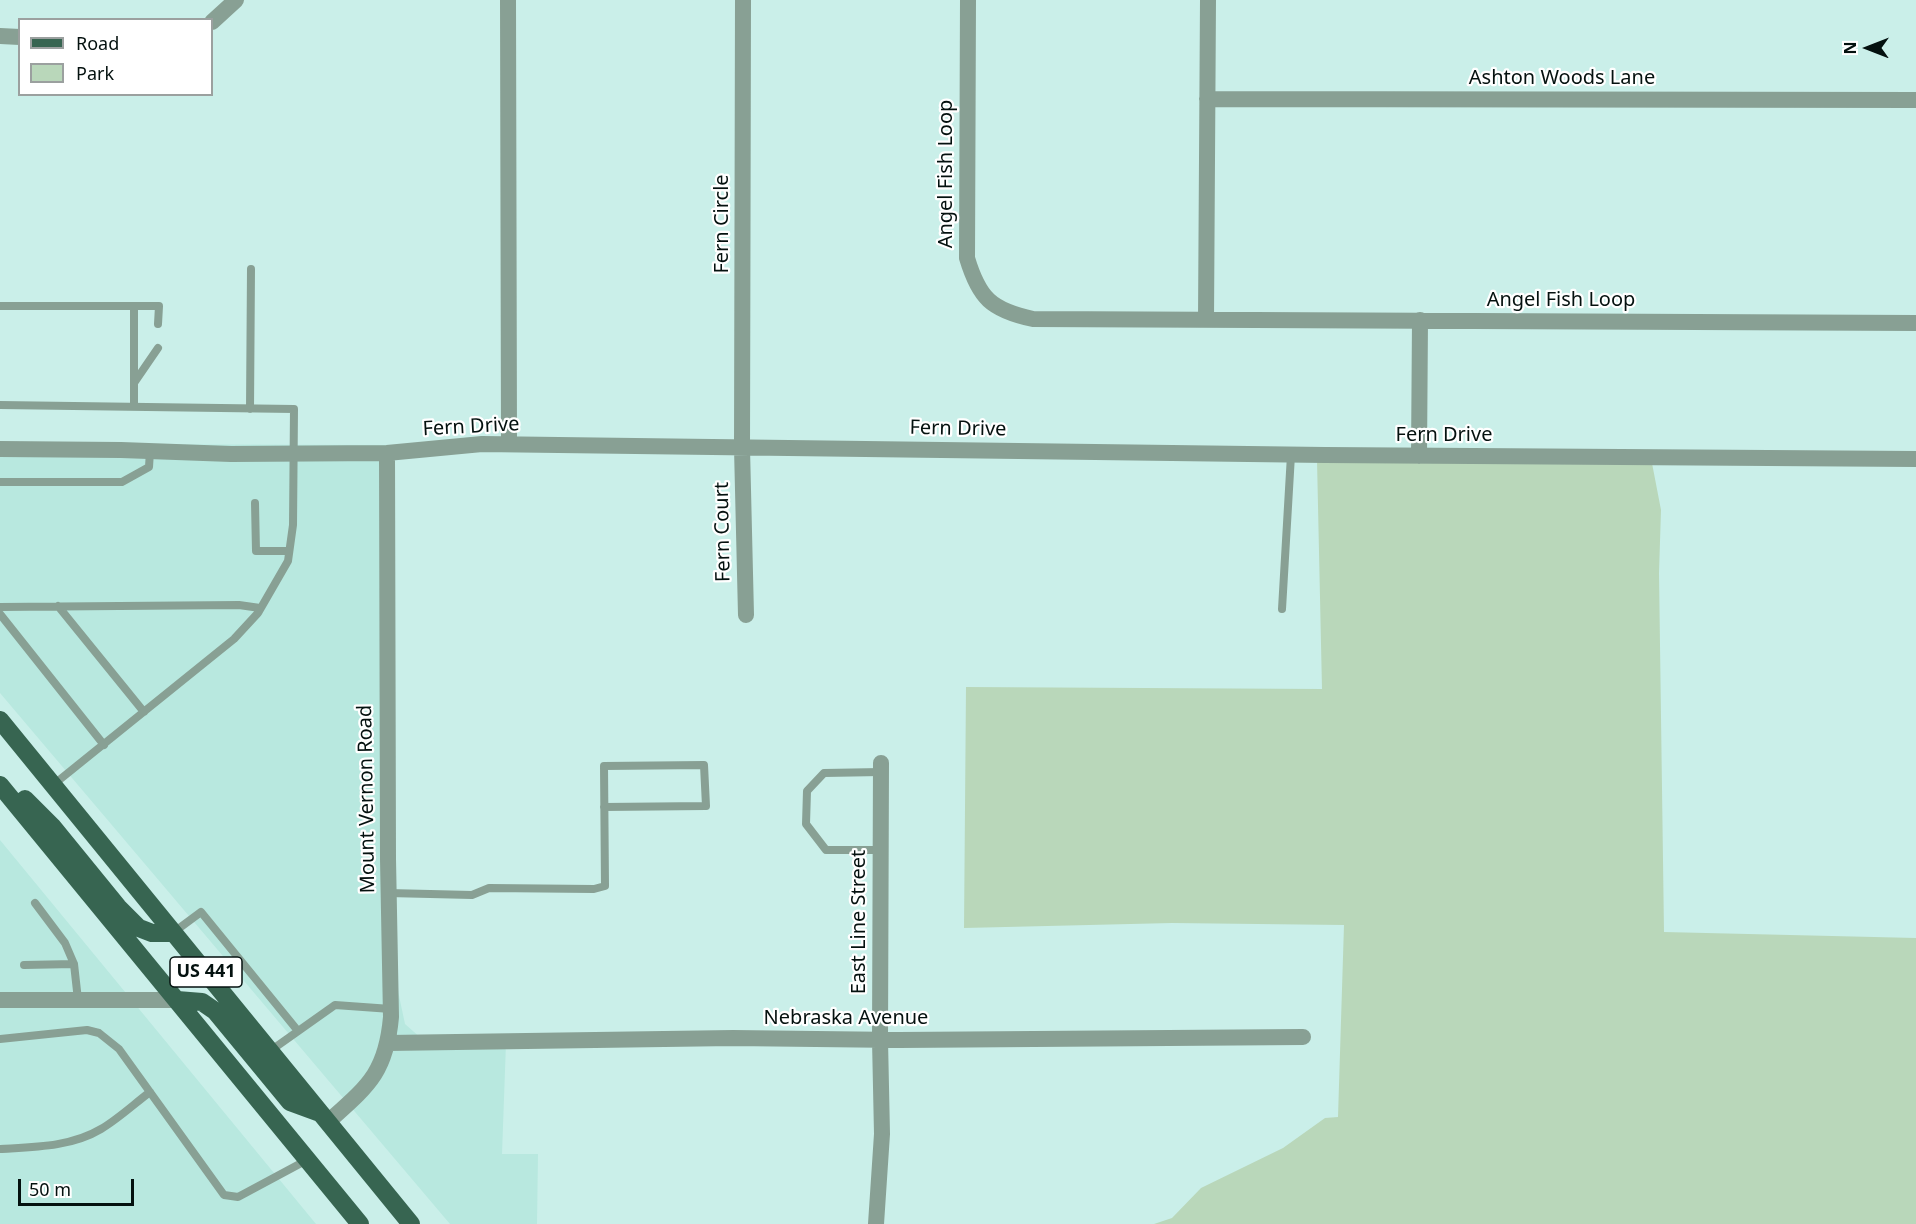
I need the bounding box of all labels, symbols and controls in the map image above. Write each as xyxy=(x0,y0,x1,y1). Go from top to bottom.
legend xyxy=(18,18,213,96)
north arrow xyxy=(1838,18,1898,78)
text: Road xyxy=(76,31,119,55)
text: N xyxy=(1839,42,1861,55)
text: Park xyxy=(76,61,114,85)
street label: Ashton Woods Lane xyxy=(1469,66,1655,90)
street label: Angel Fish Loop xyxy=(934,100,958,248)
street label: Fern Circle xyxy=(710,174,734,274)
street label: Angel Fish Loop xyxy=(1487,288,1635,312)
street label: Fern Drive xyxy=(422,412,520,442)
street label: Fern Drive xyxy=(909,416,1007,442)
street label: Fern Drive xyxy=(1396,423,1492,447)
street label: Fern Court xyxy=(710,482,736,582)
street label: Mount Vernon Road xyxy=(353,705,381,893)
street label: East Line Street xyxy=(847,850,871,994)
road number: US 441 xyxy=(170,957,242,987)
street label: Nebraska Avenue xyxy=(764,1006,928,1030)
scale bar xyxy=(21,1167,136,1205)
text: 50 m xyxy=(29,1177,71,1201)

